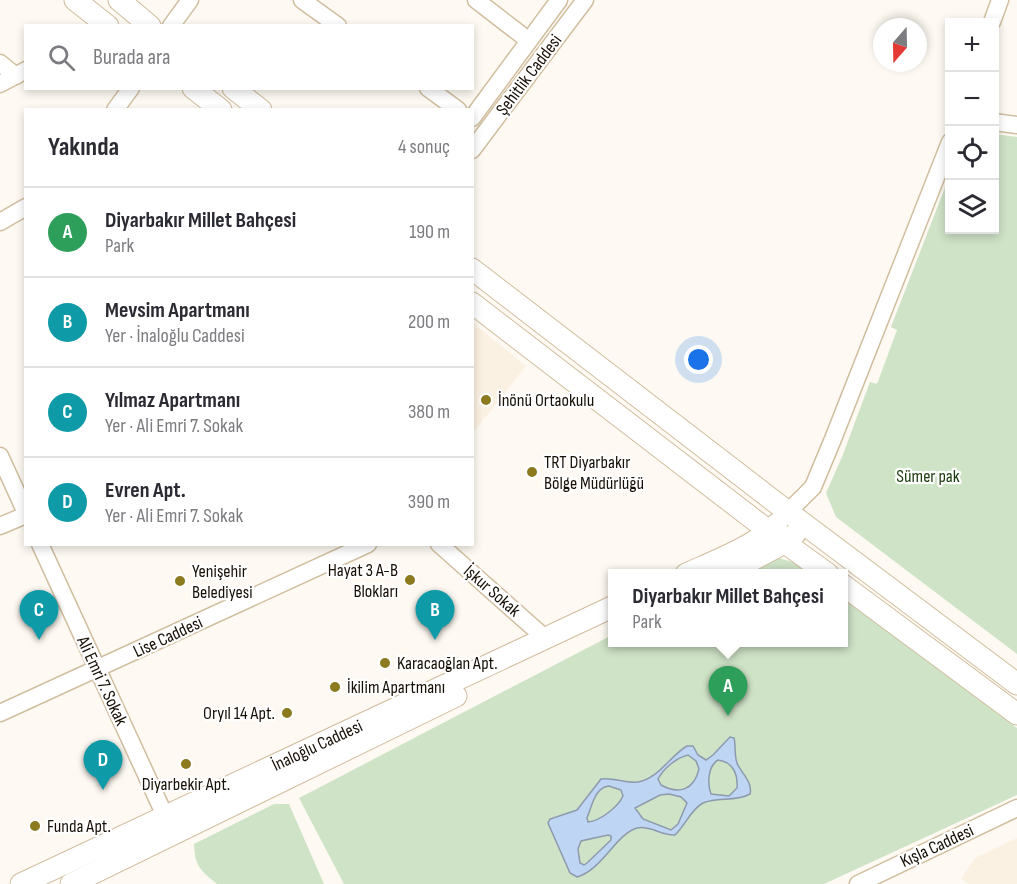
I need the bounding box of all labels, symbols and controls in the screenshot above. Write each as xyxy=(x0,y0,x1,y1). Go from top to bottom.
north arrow xyxy=(873,18,927,72)
map controls xyxy=(945,18,999,234)
button: + xyxy=(945,18,999,72)
search box xyxy=(24,24,474,90)
street label: Şehitlik Caddesi xyxy=(492,30,566,120)
icon: search xyxy=(45,41,78,74)
text: Burada ara xyxy=(93,44,170,71)
button: − xyxy=(945,72,999,126)
button: locate xyxy=(945,126,999,180)
text: Yakında xyxy=(48,132,119,163)
text: 4 sonuç xyxy=(398,135,450,159)
button: layers xyxy=(945,180,999,234)
text: Diyarbakır Millet Bahçesi xyxy=(105,207,296,234)
text: A xyxy=(63,220,72,244)
text: 190 m xyxy=(409,220,450,244)
text: Park xyxy=(105,234,134,258)
text: Mevsim Apartmanı xyxy=(105,297,250,324)
text: B xyxy=(63,310,72,334)
text: 200 m xyxy=(408,310,450,334)
text: Yer · İnaloğlu Caddesi xyxy=(105,324,245,348)
your location xyxy=(684,345,713,374)
text: Yılmaz Apartmanı xyxy=(105,387,240,414)
place label: İnönü Ortaokulu xyxy=(498,390,594,411)
marker: İnönü Ortaokulu xyxy=(479,393,493,407)
text: C xyxy=(62,400,73,424)
text: 380 m xyxy=(408,400,450,424)
text: Yer · Ali Emri 7. Sokak xyxy=(105,414,243,438)
place label: TRT Diyarbakır Bölge Müdürlüğü xyxy=(544,452,644,494)
marker: TRT Diyarbakır Bölge Müdürlüğü xyxy=(525,465,539,479)
park label: Sümer pak xyxy=(896,466,960,487)
text: Evren Apt. xyxy=(105,477,186,504)
text: D xyxy=(62,490,73,514)
text: 390 m xyxy=(408,490,450,514)
text: Yer · Ali Emri 7. Sokak xyxy=(105,504,243,528)
place label: Hayat 3 A-B Blokları xyxy=(328,560,398,602)
place label: Yenişehir Belediyesi xyxy=(192,561,253,603)
street label: İşkur Sokak xyxy=(459,561,525,621)
popup xyxy=(608,569,848,647)
marker: Hayat 3 A-B Blokları xyxy=(403,573,417,587)
marker: Yenişehir Belediyesi xyxy=(173,574,187,588)
text: Diyarbakır Millet Bahçesi xyxy=(632,583,824,610)
pin: C xyxy=(20,590,58,640)
pin: B xyxy=(416,590,454,640)
text: Park xyxy=(632,610,662,634)
street label: Lise Caddesi xyxy=(130,612,206,662)
street label: Ali Emri 7. Sokak xyxy=(72,632,132,729)
place label: Karacaoğlan Apt. xyxy=(397,653,498,674)
marker: Karacaoğlan Apt. xyxy=(378,656,392,670)
pin: A xyxy=(708,666,748,716)
place label: İkilim Apartmanı xyxy=(347,677,445,698)
marker: İkilim Apartmanı xyxy=(328,680,342,694)
place label: Oryıl 14 Apt. xyxy=(203,703,275,724)
marker: Oryıl 14 Apt. xyxy=(280,706,294,720)
street label: İnaloğlu Caddesi xyxy=(268,715,366,775)
pin: D xyxy=(84,740,122,790)
marker: Diyarbekir Apt. xyxy=(179,757,193,771)
place label: Diyarbekir Apt. xyxy=(142,774,230,795)
place label: Funda Apt. xyxy=(47,816,111,837)
marker: Funda Apt. xyxy=(28,819,42,833)
street label: Kışla Caddesi xyxy=(897,820,977,872)

